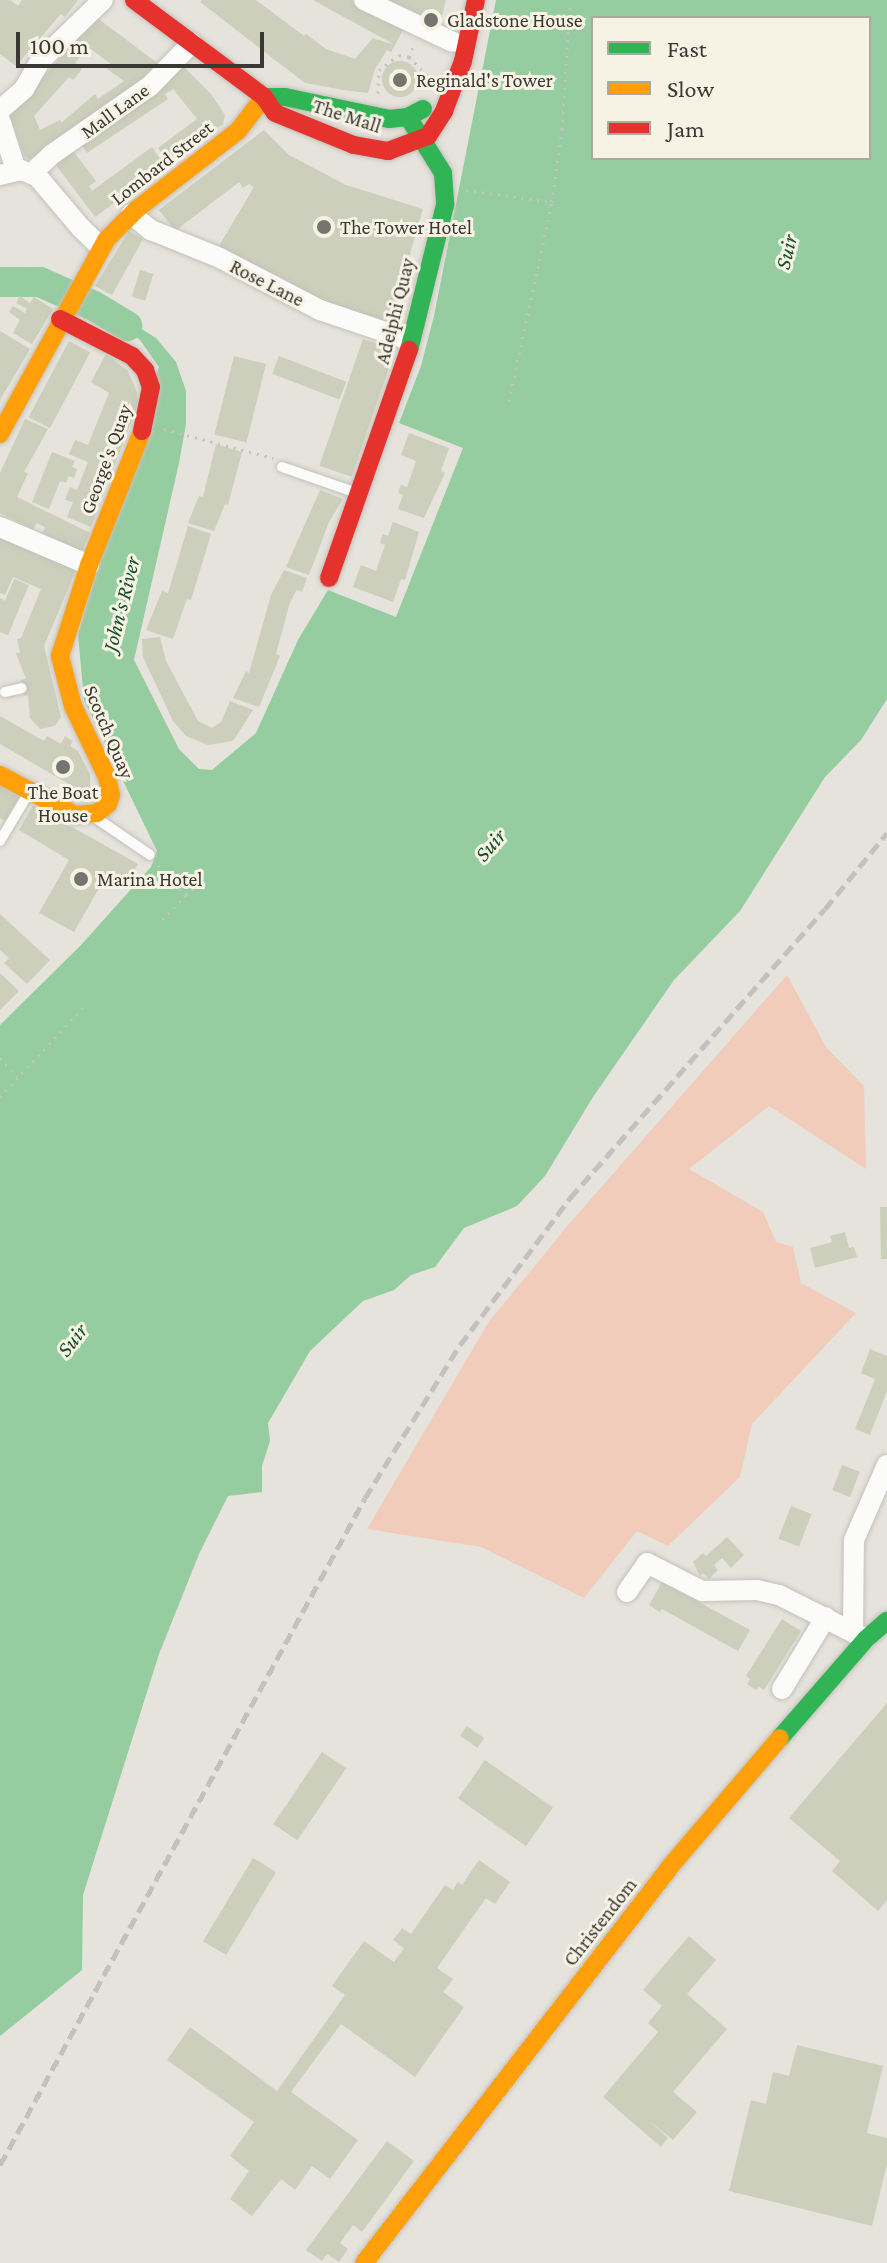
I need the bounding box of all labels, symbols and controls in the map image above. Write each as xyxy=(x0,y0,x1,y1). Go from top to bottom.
place label: Gladstone House xyxy=(447,8,583,32)
marker: Gladstone House xyxy=(422,11,440,29)
scale bar xyxy=(20,16,268,66)
legend xyxy=(591,16,871,160)
text: 100 m xyxy=(30,32,89,59)
text: Fast xyxy=(667,35,707,62)
place label: Reginald's Tower xyxy=(416,68,553,92)
marker: Reginald's Tower xyxy=(391,71,409,89)
text: Slow xyxy=(667,75,714,102)
street label: Mall Lane xyxy=(76,78,154,144)
street label: The Mall xyxy=(310,94,384,138)
text: Jam xyxy=(667,115,705,142)
street label: Lombard Street xyxy=(106,116,218,210)
place label: The Tower Hotel xyxy=(340,215,472,239)
marker: The Tower Hotel xyxy=(315,218,333,236)
water label: Suir xyxy=(769,232,803,272)
street label: Rose Lane xyxy=(226,254,308,312)
street label: Adelphi Quay xyxy=(370,255,420,367)
street label: George's Quay xyxy=(75,401,137,517)
water label: John's River xyxy=(97,554,145,654)
street label: Scotch Quay xyxy=(79,682,139,782)
marker: The Boat House xyxy=(54,758,72,776)
place label: The Boat House xyxy=(28,780,98,827)
water label: Suir xyxy=(469,823,511,867)
place label: Marina Hotel xyxy=(97,867,203,891)
marker: Marina Hotel xyxy=(72,870,90,888)
water label: Suir xyxy=(51,1318,93,1362)
street label: Christendom xyxy=(558,1873,642,1971)

